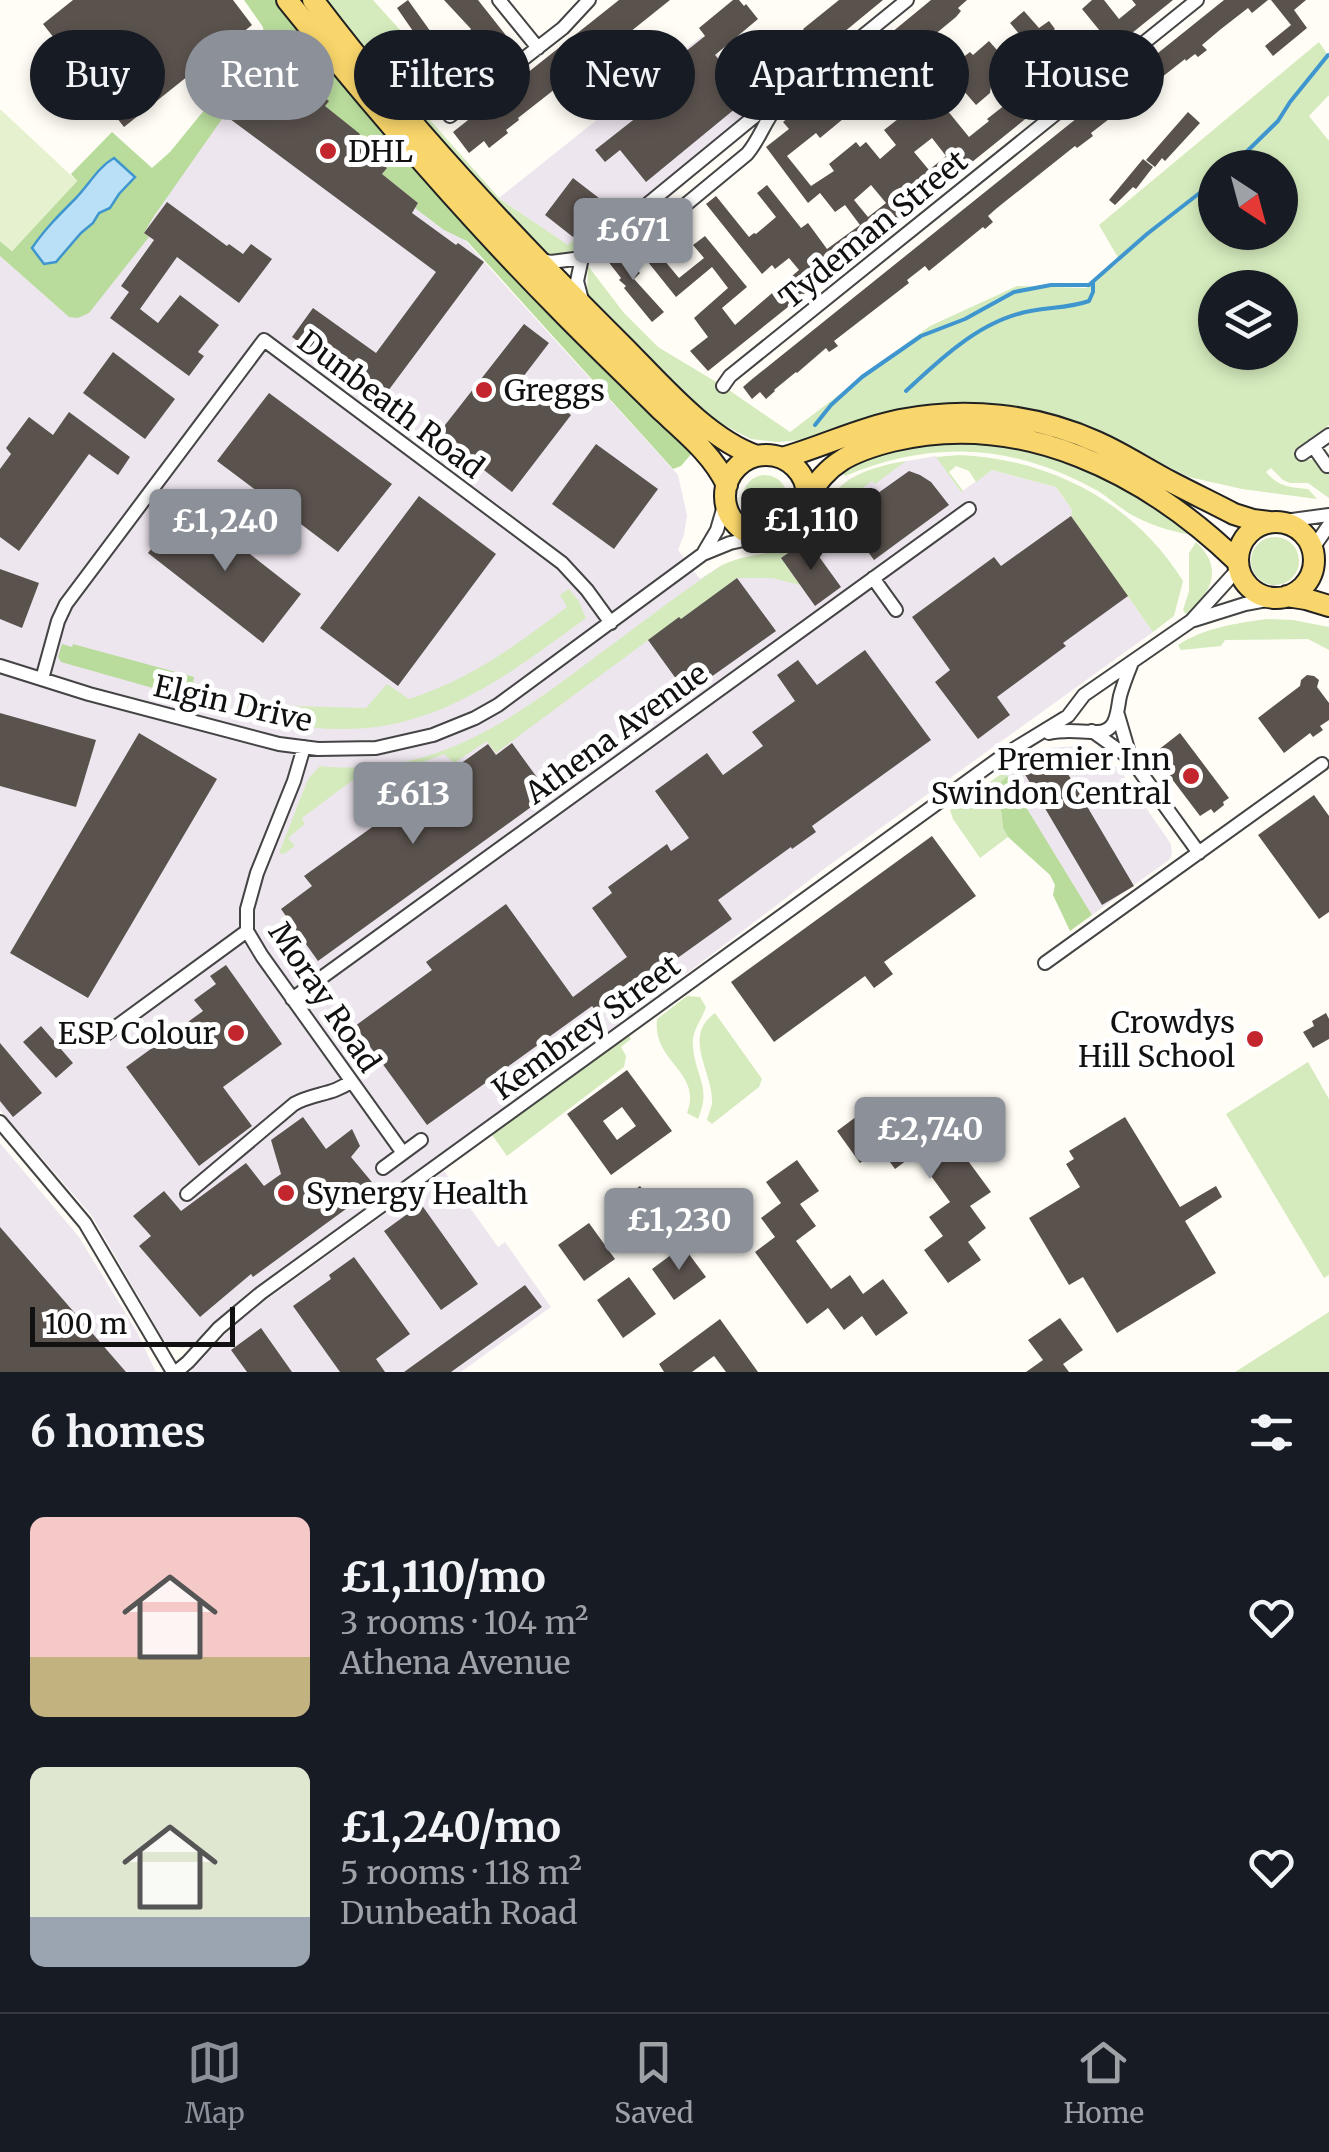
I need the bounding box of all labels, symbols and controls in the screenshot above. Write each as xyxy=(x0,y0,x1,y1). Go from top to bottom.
chip: Buy xyxy=(30,30,165,120)
chip: Rent xyxy=(185,30,334,120)
chip: Filters xyxy=(354,30,530,120)
chip: New xyxy=(550,30,695,120)
chip: Apartment xyxy=(715,30,969,120)
chip: House xyxy=(989,30,1164,120)
place label: DHL xyxy=(348,132,413,170)
marker: DHL xyxy=(317,140,339,162)
street label: Tydeman Street xyxy=(771,141,975,316)
north arrow xyxy=(1198,150,1298,250)
map controls xyxy=(1198,150,1298,370)
pin: £671 xyxy=(574,198,692,283)
text: £671 xyxy=(596,210,670,250)
button: layers xyxy=(1198,270,1298,370)
street label: Dunbeath Road xyxy=(291,322,491,486)
place label: Greggs xyxy=(504,371,605,409)
marker: Greggs xyxy=(473,379,495,401)
pin: £1,110 xyxy=(730,488,892,573)
pin: £1,240 xyxy=(144,489,306,574)
text: £1,110 xyxy=(763,500,859,540)
text: £1,240 xyxy=(171,501,279,541)
street label: Athena Avenue xyxy=(517,654,715,812)
street label: Elgin Drive xyxy=(150,666,316,740)
place label: Premier Inn Swindon Central xyxy=(931,740,1171,812)
pin: £613 xyxy=(354,762,472,847)
marker: Premier Inn Swindon Central xyxy=(1180,765,1202,787)
text: £613 xyxy=(376,774,450,814)
street label: Moray Road xyxy=(261,915,389,1079)
street label: Kembrey Street xyxy=(485,946,688,1108)
place label: Crowdys Hill School xyxy=(1078,1003,1235,1075)
place label: ESP Colour xyxy=(58,1014,216,1052)
marker: ESP Colour xyxy=(225,1022,247,1044)
marker: Crowdys Hill School xyxy=(1244,1028,1266,1050)
pin: £2,740 xyxy=(849,1097,1011,1182)
text: £2,740 xyxy=(876,1109,984,1149)
place label: Synergy Health xyxy=(306,1174,528,1212)
marker: Synergy Health xyxy=(275,1182,297,1204)
pin: £1,230 xyxy=(598,1188,760,1273)
text: £1,230 xyxy=(626,1200,732,1240)
scale bar xyxy=(30,1302,235,1346)
text: 100 m xyxy=(45,1306,127,1342)
icon: filters xyxy=(1244,1405,1299,1460)
text: 6 homes xyxy=(30,1406,206,1458)
text: £1,110/mo xyxy=(340,1551,546,1603)
icon: home xyxy=(110,1557,230,1677)
icon: heart xyxy=(1244,1590,1299,1645)
text: 3 rooms · 104 m² xyxy=(340,1603,588,1643)
text: Athena Avenue xyxy=(340,1643,570,1683)
text: £1,240/mo xyxy=(340,1801,561,1853)
icon: home xyxy=(110,1807,230,1927)
icon: heart xyxy=(1244,1840,1299,1895)
text: 5 rooms · 118 m² xyxy=(340,1853,582,1893)
text: Dunbeath Road xyxy=(340,1893,578,1933)
tab: Map xyxy=(185,2035,245,2131)
tab: Saved xyxy=(614,2035,694,2131)
tab: Home xyxy=(1063,2035,1144,2131)

